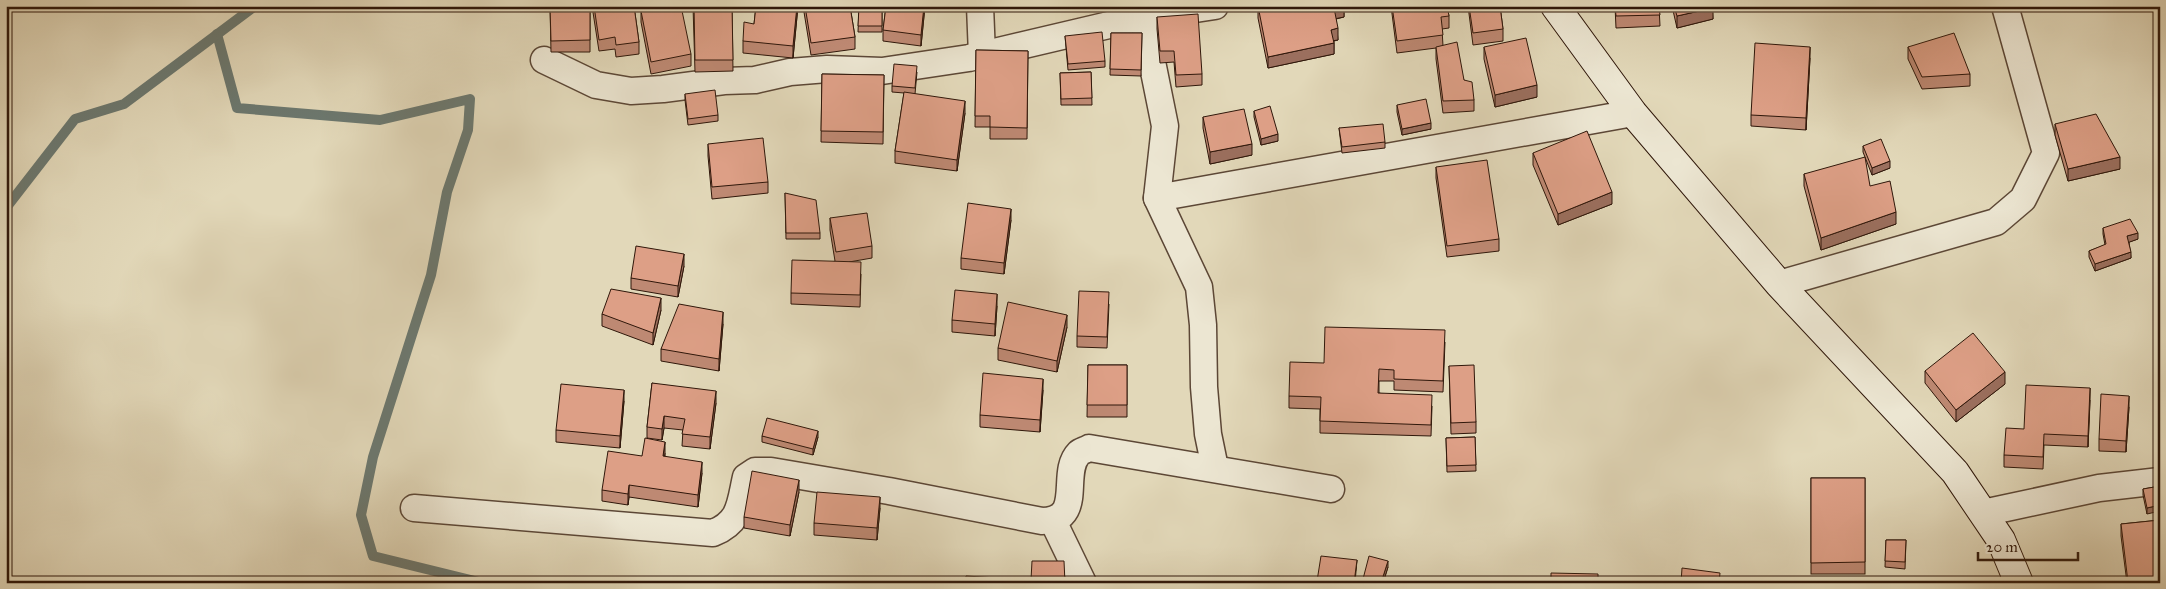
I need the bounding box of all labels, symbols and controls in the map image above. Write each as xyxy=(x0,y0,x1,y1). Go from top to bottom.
scale bar xyxy=(1978,529,2078,561)
text: 20 m xyxy=(1986,538,2018,556)

